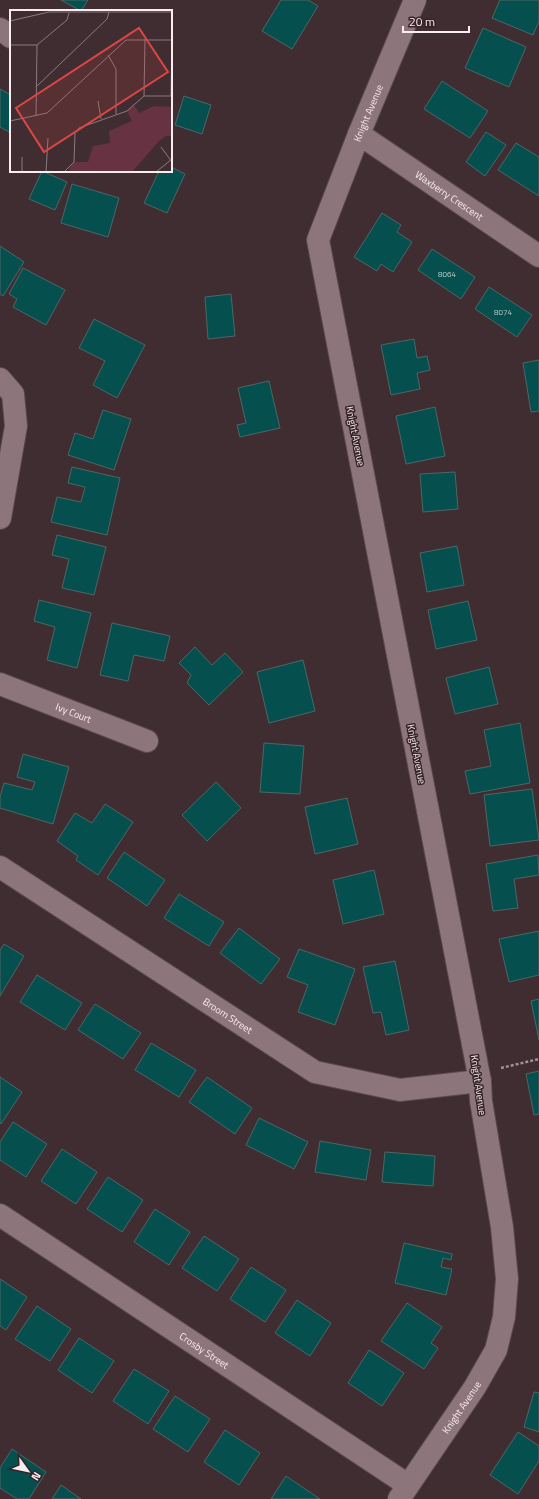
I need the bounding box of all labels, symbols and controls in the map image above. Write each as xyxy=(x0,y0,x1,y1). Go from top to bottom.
scale bar xyxy=(403,8,469,34)
inset map xyxy=(10,10,172,172)
text: 20 m xyxy=(409,12,435,31)
street label: Knight Avenue xyxy=(350,82,387,144)
street label: Waxberry Crescent xyxy=(412,167,486,224)
house number: 8064 xyxy=(438,268,456,280)
house number: 8074 xyxy=(494,306,512,318)
street label: Knight Avenue xyxy=(342,405,369,467)
street label: Ivy Court xyxy=(53,699,94,727)
street label: Knight Avenue xyxy=(403,723,430,785)
street label: Broom Street xyxy=(200,994,256,1038)
street label: Knight Avenue xyxy=(467,1054,490,1116)
street label: Crosby Street xyxy=(176,1329,232,1373)
street label: Knight Avenue xyxy=(438,1378,485,1437)
north arrow xyxy=(8,1451,48,1491)
text: N xyxy=(28,1469,45,1484)

